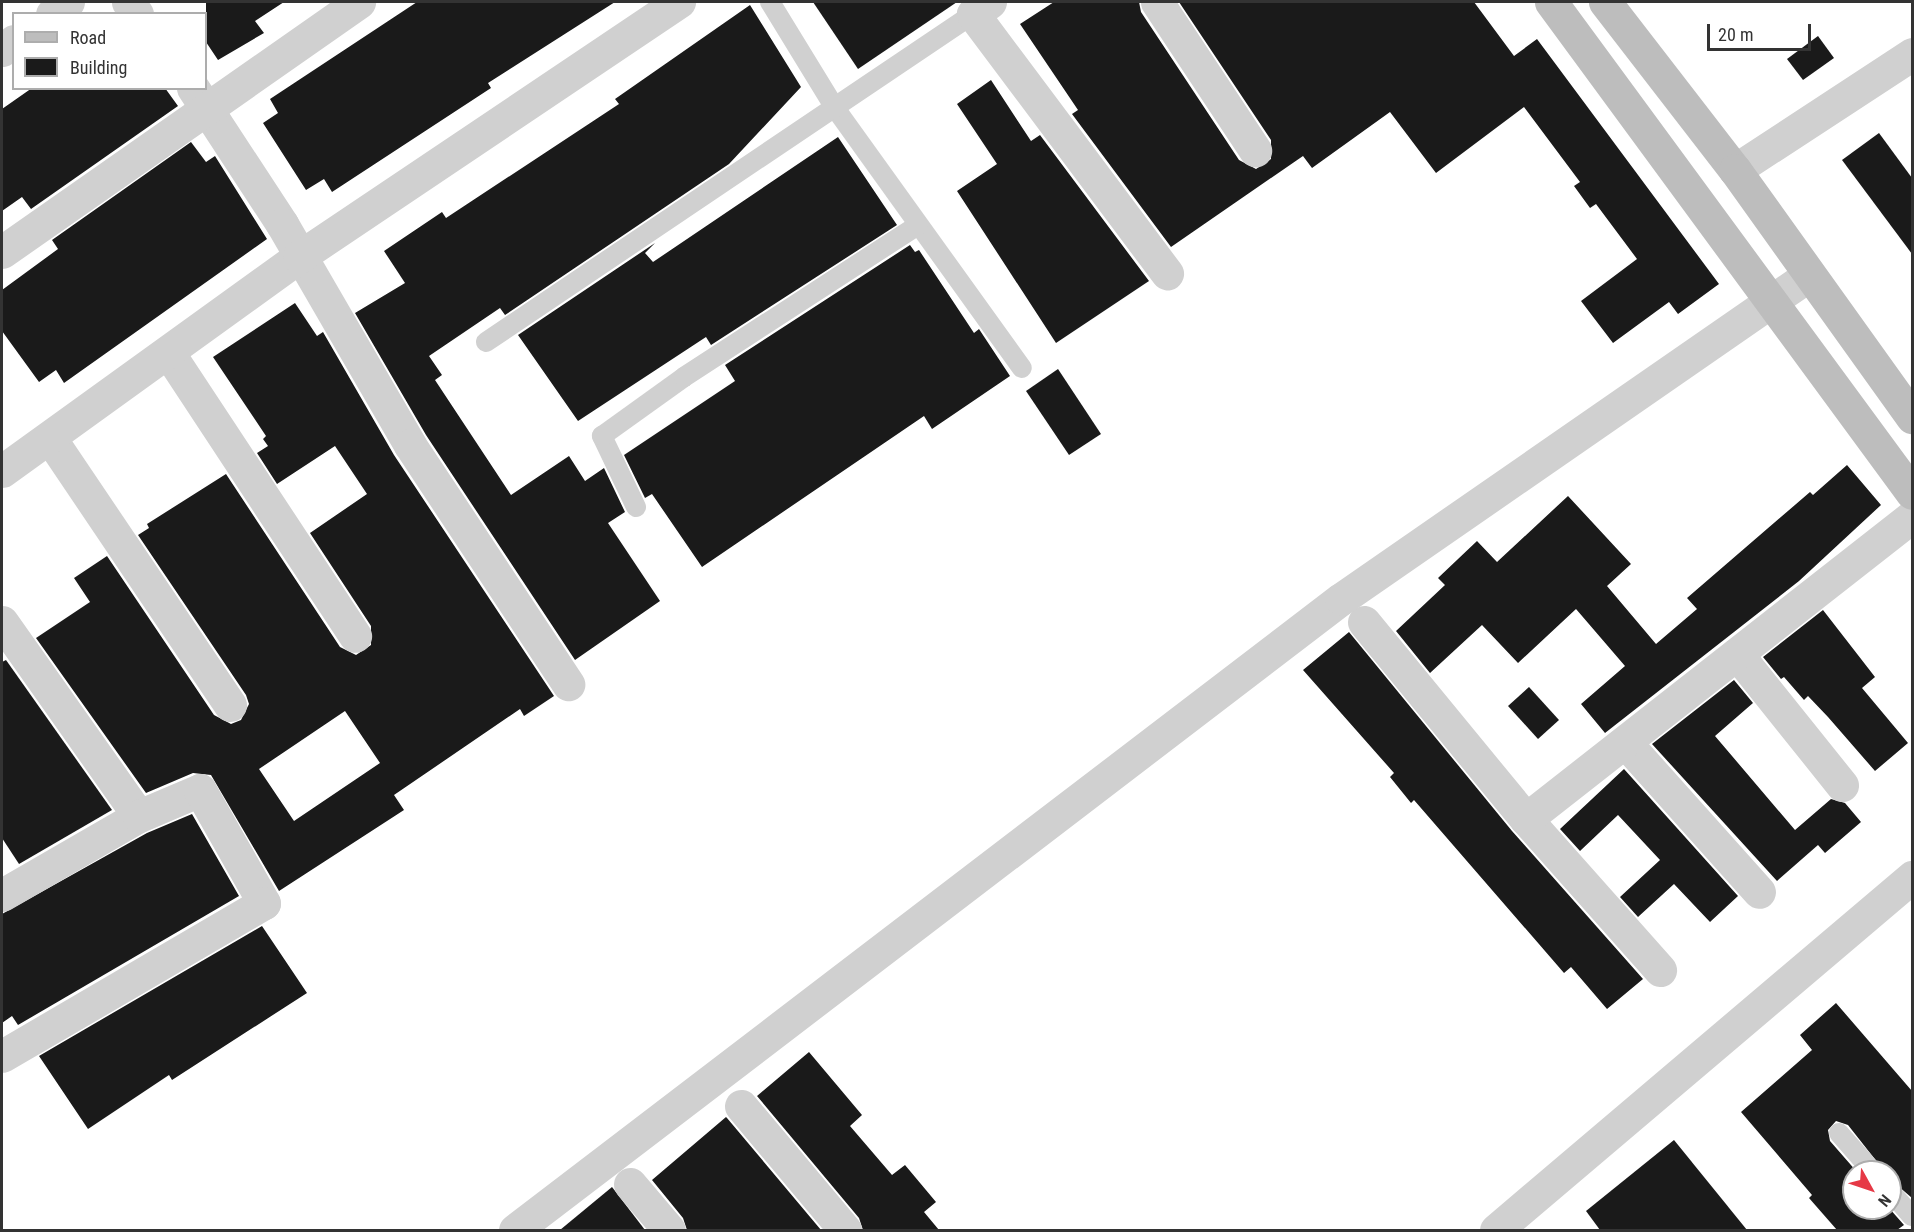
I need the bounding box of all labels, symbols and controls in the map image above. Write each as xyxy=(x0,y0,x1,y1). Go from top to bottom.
legend xyxy=(12,12,207,90)
scale bar xyxy=(1710,12,1814,50)
text: 20 m xyxy=(1718,24,1753,45)
text: Road xyxy=(70,27,106,48)
text: Building xyxy=(70,57,127,78)
north arrow xyxy=(1842,1160,1902,1220)
text: N xyxy=(1874,1191,1895,1210)

